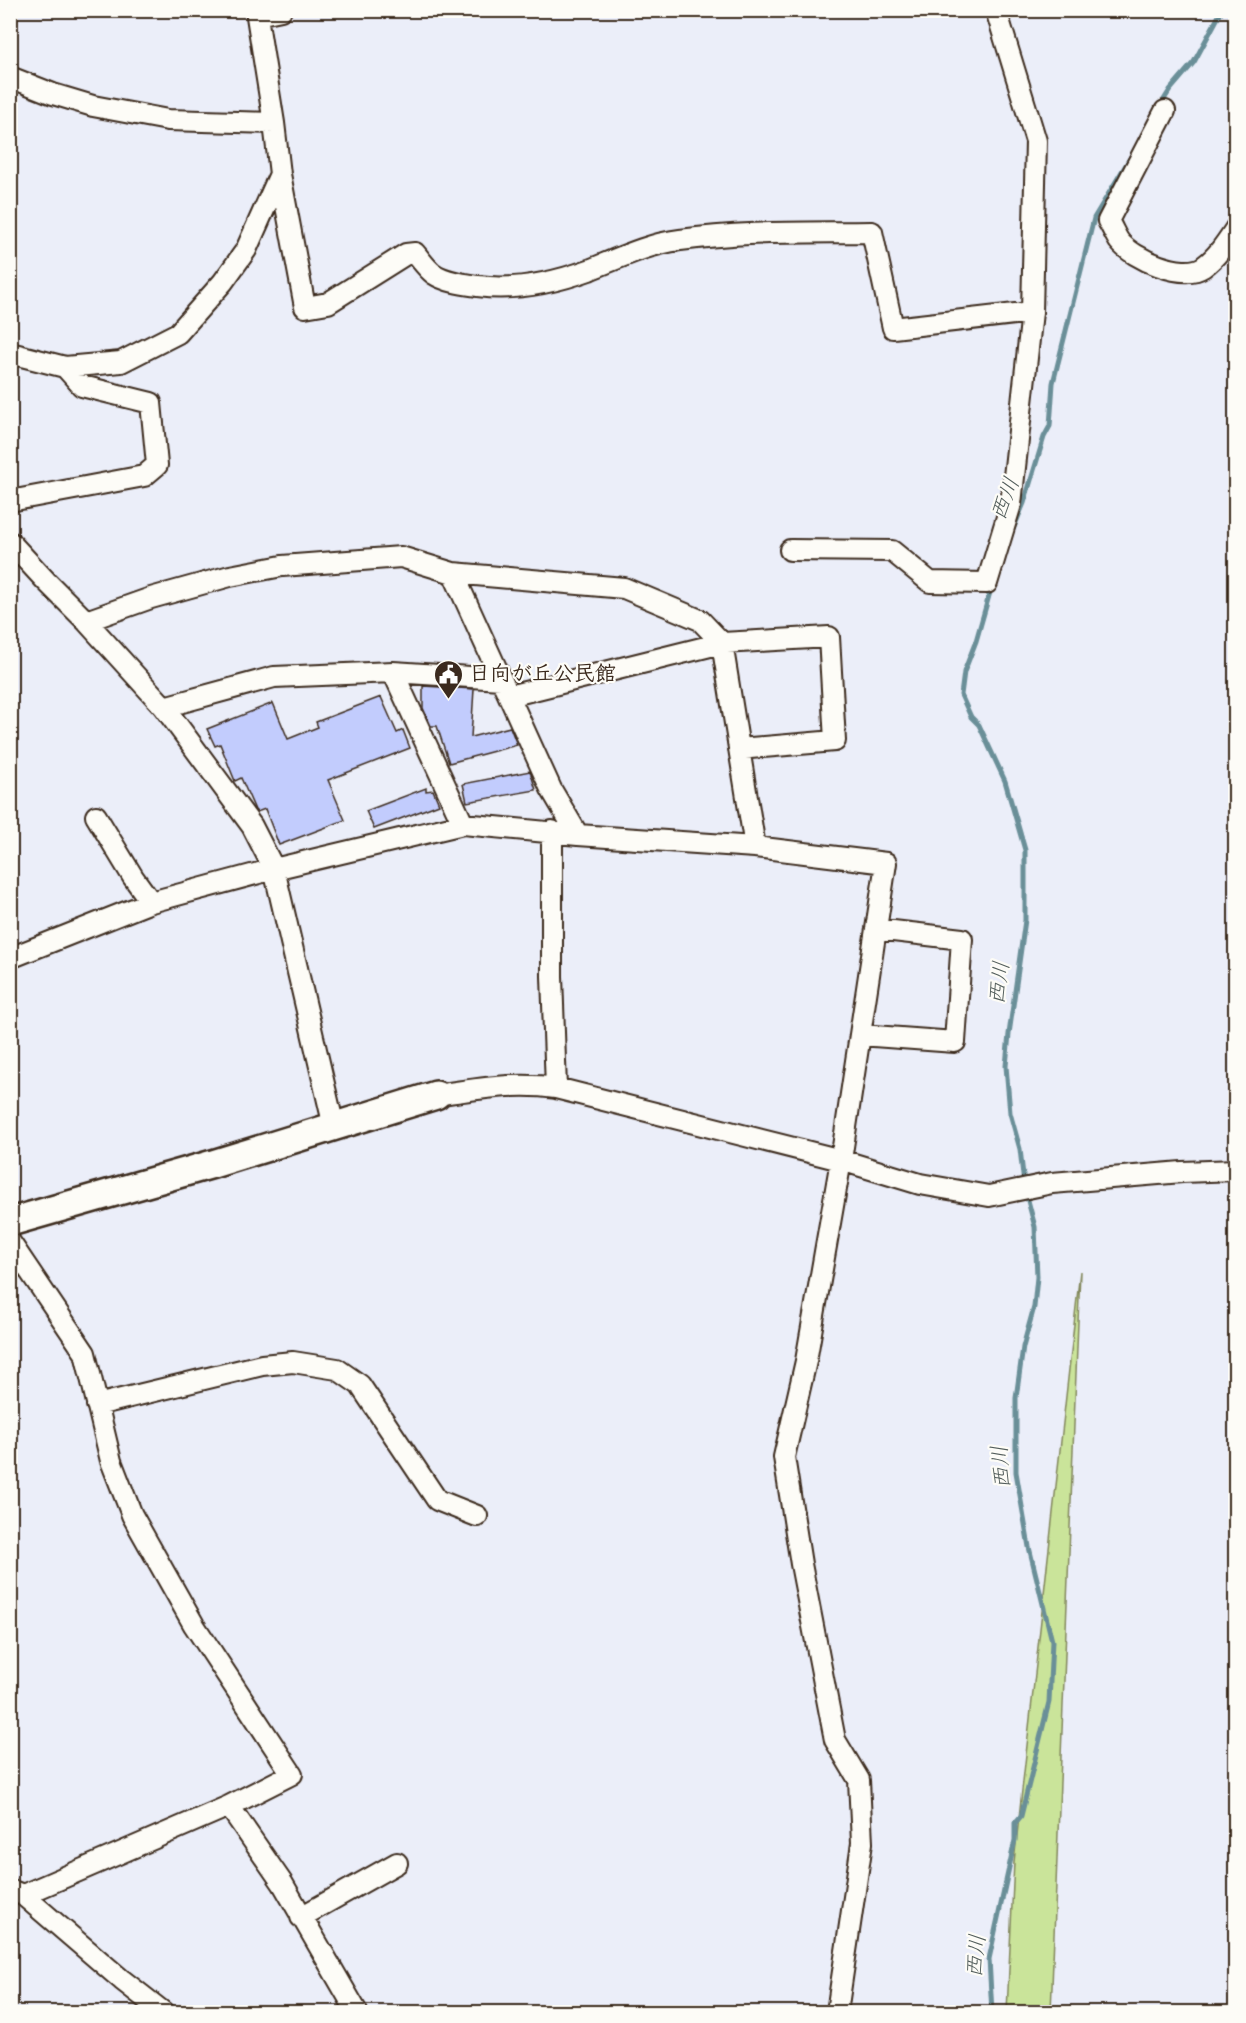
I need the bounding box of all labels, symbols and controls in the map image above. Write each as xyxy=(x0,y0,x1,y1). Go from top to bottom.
water label: 西川 xyxy=(985,473,1027,525)
public building icon: 日向が丘公民館 xyxy=(432,658,464,700)
place label: 日向が丘公民館 xyxy=(469,660,616,688)
water label: 西川 xyxy=(983,959,1017,1007)
water label: 西川 xyxy=(986,1444,1018,1490)
water label: 西川 xyxy=(961,1933,993,1979)

